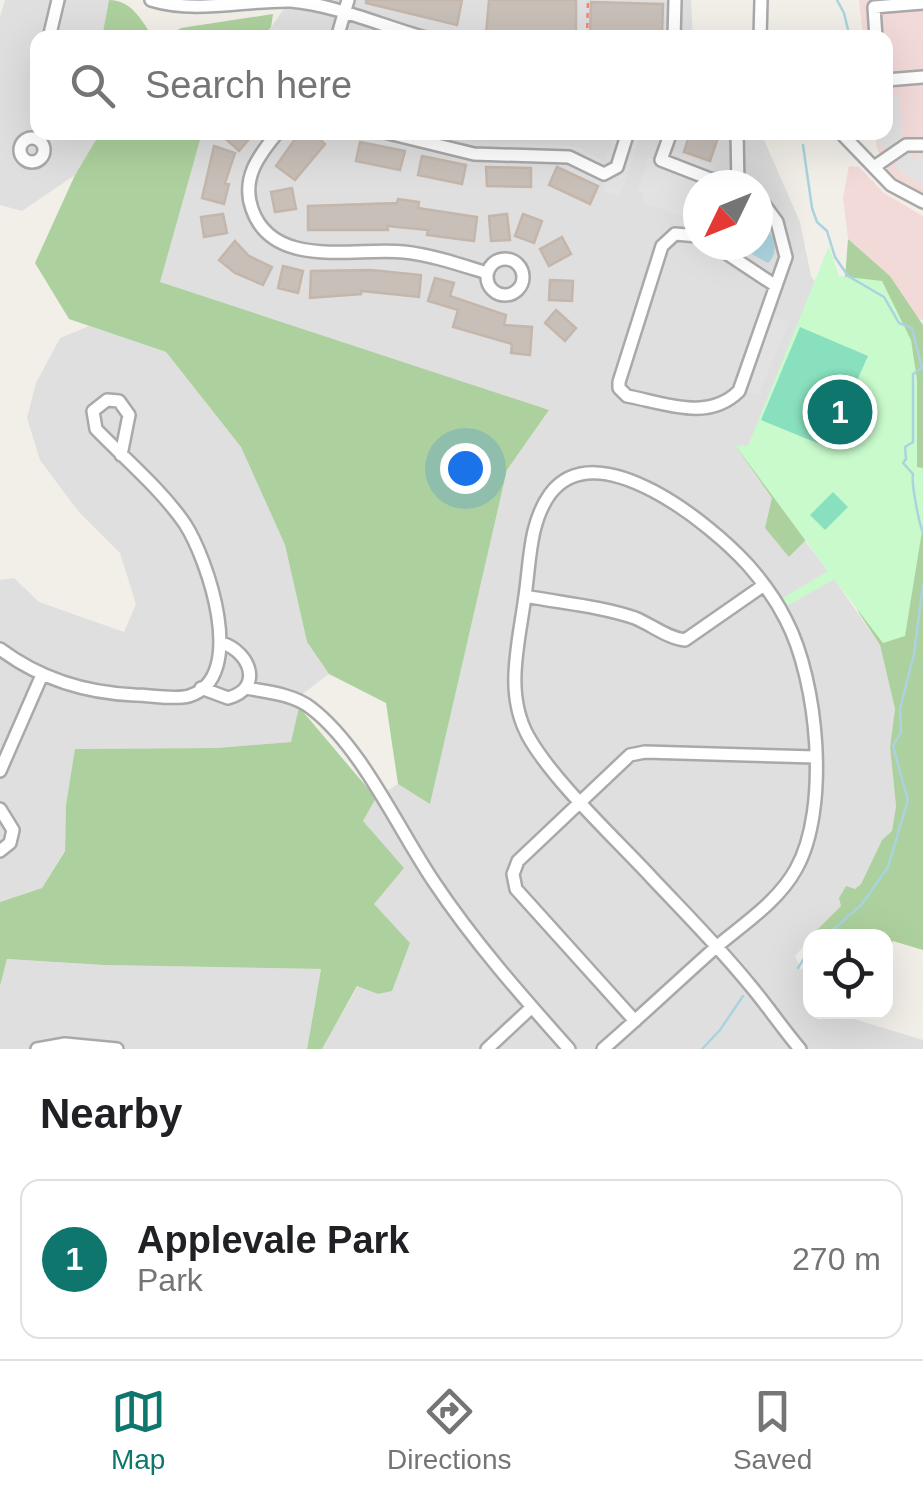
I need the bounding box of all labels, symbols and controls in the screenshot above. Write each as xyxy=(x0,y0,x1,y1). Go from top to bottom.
search box xyxy=(30,30,893,140)
icon: search xyxy=(65,58,120,113)
text: Search here xyxy=(145,64,352,106)
north arrow xyxy=(683,170,773,260)
pin: 1 xyxy=(808,374,872,450)
your location xyxy=(440,443,491,494)
map controls xyxy=(803,929,893,1019)
button: locate xyxy=(803,929,893,1019)
text: Nearby xyxy=(40,1090,182,1137)
text: Applevale Park xyxy=(137,1219,409,1261)
text: 1 xyxy=(66,1241,83,1277)
text: 270 m xyxy=(792,1241,881,1277)
text: Park xyxy=(137,1262,203,1298)
tab: Map xyxy=(111,1384,166,1476)
tab: Directions xyxy=(387,1384,512,1476)
tab: Saved xyxy=(733,1384,812,1476)

